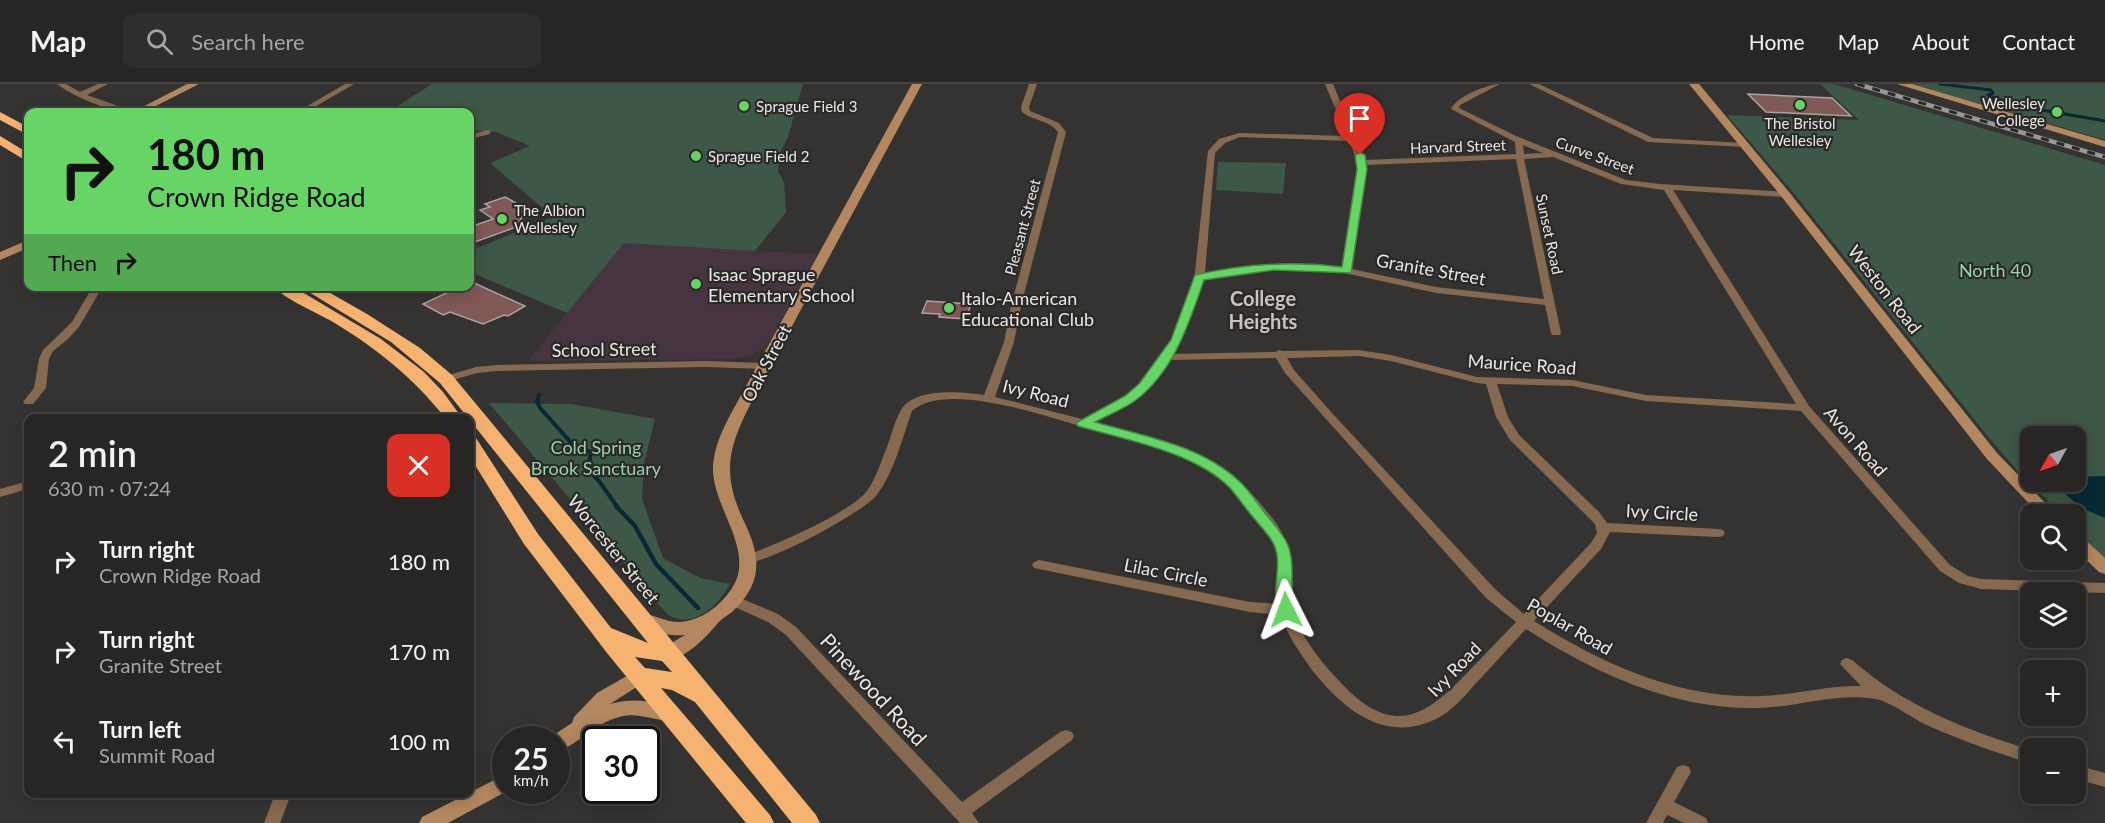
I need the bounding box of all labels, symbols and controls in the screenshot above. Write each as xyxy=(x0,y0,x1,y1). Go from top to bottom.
search box xyxy=(122,14,542,68)
text: Map xyxy=(30,24,86,58)
icon: search xyxy=(143,25,176,58)
text: Search here xyxy=(191,28,305,55)
text: Home xyxy=(1749,29,1805,54)
text: Map xyxy=(1838,29,1879,54)
text: About xyxy=(1912,29,1969,54)
text: Contact xyxy=(2002,29,2075,54)
pin xyxy=(1334,93,1385,155)
place label: Wellesley College xyxy=(1982,94,2045,129)
place label: Sprague Field 3 xyxy=(756,97,858,115)
marker: The Bristol Wellesley xyxy=(1793,98,1807,112)
marker: Sprague Field 3 xyxy=(737,99,751,113)
icon: arrive xyxy=(1343,102,1376,135)
marker: Wellesley College xyxy=(2050,105,2064,119)
place label: The Bristol Wellesley xyxy=(1764,114,1836,149)
text: 180 m xyxy=(147,129,265,179)
icon: right xyxy=(48,132,126,210)
street label: Curve Street xyxy=(1553,132,1637,178)
street label: Harvard Street xyxy=(1410,135,1507,157)
place label: Sprague Field 2 xyxy=(708,147,810,165)
marker: Sprague Field 2 xyxy=(689,149,703,163)
street label: Pleasant Street xyxy=(1001,176,1044,277)
text: Crown Ridge Road xyxy=(147,180,366,213)
street label: Sunset Road xyxy=(1533,192,1567,276)
place label: The Albion Wellesley xyxy=(514,201,585,236)
marker: The Albion Wellesley xyxy=(495,212,509,226)
street label: Weston Road xyxy=(1844,240,1926,338)
icon: right xyxy=(109,246,142,279)
text: Then xyxy=(48,249,97,276)
street label: Granite Street xyxy=(1375,249,1488,290)
park label: North 40 xyxy=(1959,259,2031,281)
place label: Isaac Sprague Elementary School xyxy=(708,263,855,306)
marker: Isaac Sprague Elementary School xyxy=(689,277,703,291)
district label: College Heights xyxy=(1229,286,1298,333)
place label: Italo-American Educational Club xyxy=(961,287,1094,330)
marker: Italo-American Educational Club xyxy=(942,301,956,315)
street label: Oak Street xyxy=(737,320,796,405)
street label: School Street xyxy=(551,337,657,361)
street label: Maurice Road xyxy=(1467,349,1577,379)
street label: Ivy Road xyxy=(1001,374,1071,412)
street label: Avon Road xyxy=(1820,402,1892,480)
north arrow xyxy=(2020,426,2086,492)
map controls xyxy=(2020,426,2086,804)
text: 2 min xyxy=(48,431,137,475)
button: close xyxy=(387,434,450,497)
park label: Cold Spring Brook Sanctuary xyxy=(531,436,662,479)
text: 630 m · 07:24 xyxy=(48,476,171,500)
street label: Worcester Street xyxy=(563,490,665,608)
street label: Ivy Circle xyxy=(1625,499,1699,525)
button: search xyxy=(2020,504,2086,570)
text: Turn right xyxy=(99,536,194,563)
icon: right xyxy=(48,545,81,578)
text: 180 m xyxy=(388,548,450,575)
street label: Lilac Circle xyxy=(1122,553,1210,591)
text: Crown Ridge Road xyxy=(99,563,261,587)
position arrow xyxy=(1254,578,1318,642)
button: layers xyxy=(2020,582,2086,648)
street label: Poplar Road xyxy=(1524,593,1616,659)
text: Turn right xyxy=(99,626,194,653)
street label: Pinewood Road xyxy=(816,628,932,750)
icon: right xyxy=(48,635,81,668)
street label: Ivy Road xyxy=(1423,637,1485,701)
text: 170 m xyxy=(388,638,450,665)
text: Granite Street xyxy=(99,653,222,677)
button: + xyxy=(2020,660,2086,726)
text: Turn left xyxy=(99,716,181,743)
icon: left xyxy=(48,725,81,758)
speed limit sign: 30 xyxy=(582,726,660,804)
text: 100 m xyxy=(388,728,450,755)
button: − xyxy=(2020,738,2086,804)
text: 25 xyxy=(514,740,548,776)
text: Summit Road xyxy=(99,743,215,767)
text: km/h xyxy=(513,771,549,789)

